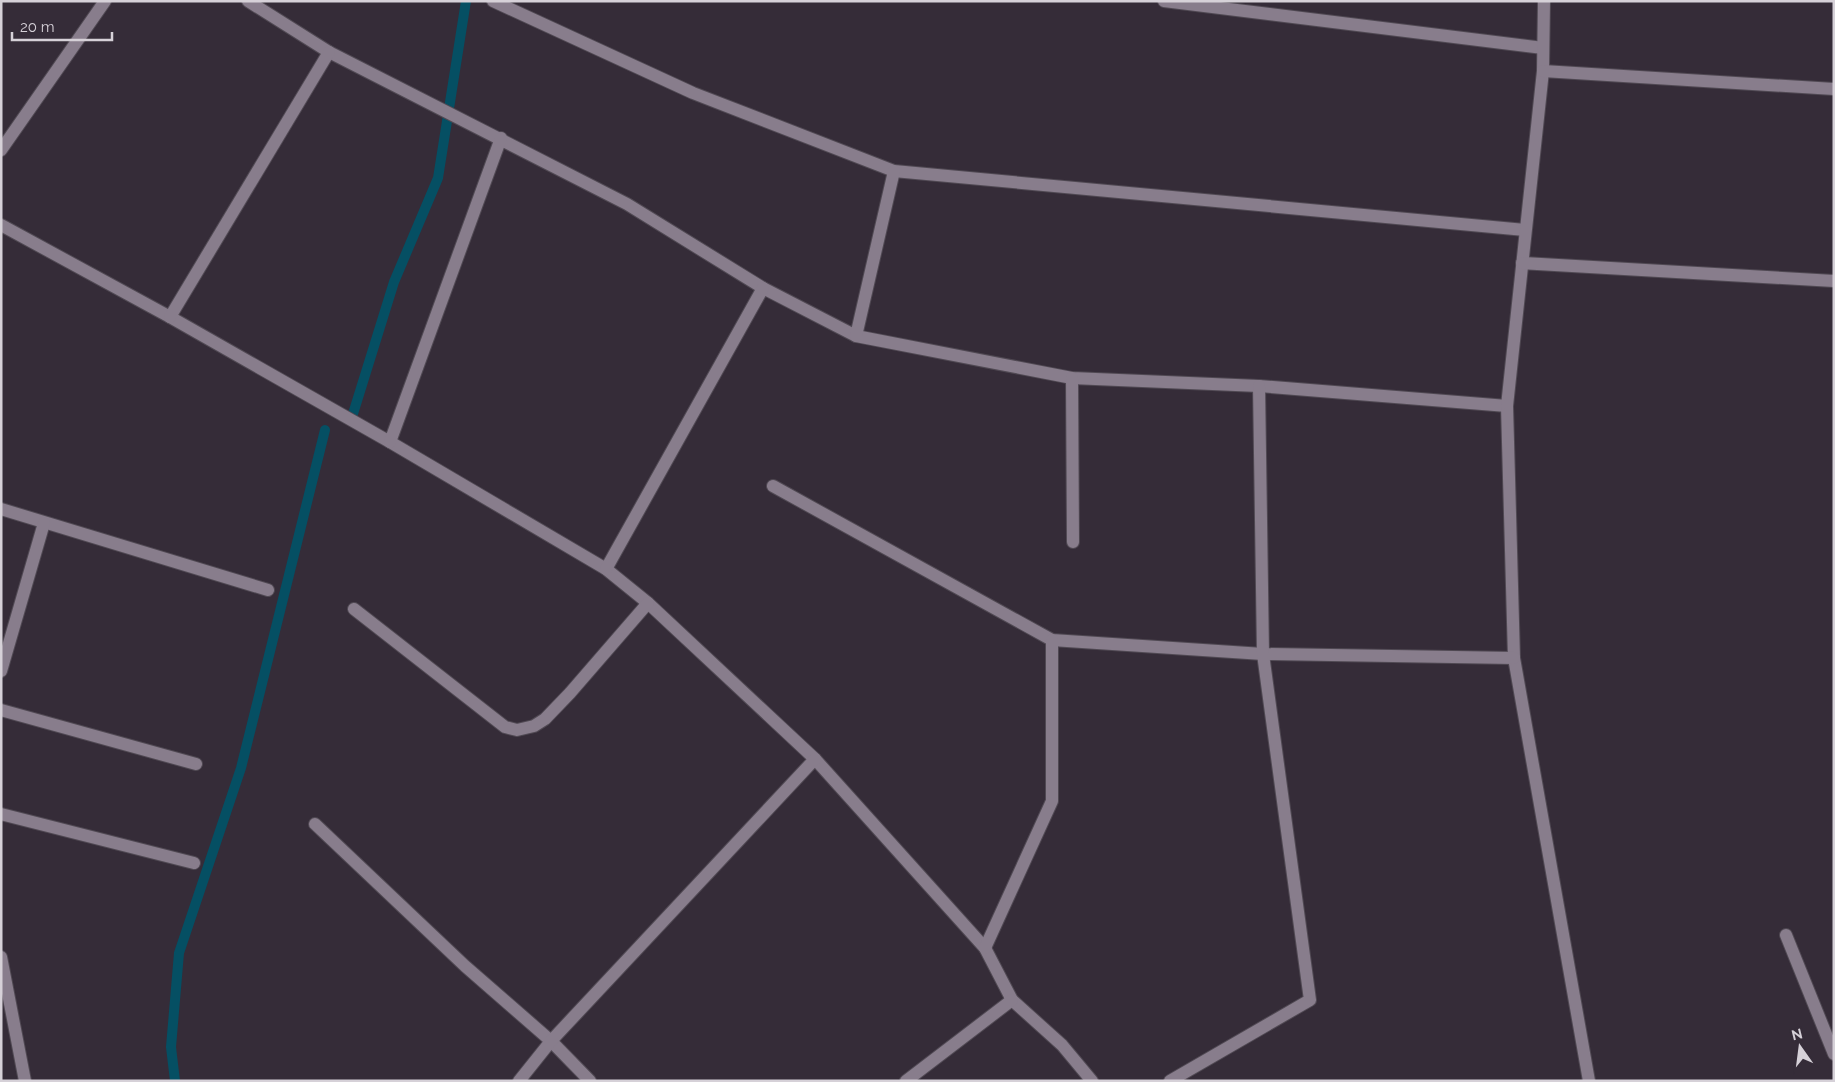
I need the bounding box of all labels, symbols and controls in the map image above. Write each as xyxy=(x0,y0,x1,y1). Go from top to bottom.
scale bar xyxy=(12,10,112,42)
text: 20 m xyxy=(20,18,55,36)
north arrow xyxy=(1775,1022,1825,1072)
text: N xyxy=(1790,1025,1804,1043)

